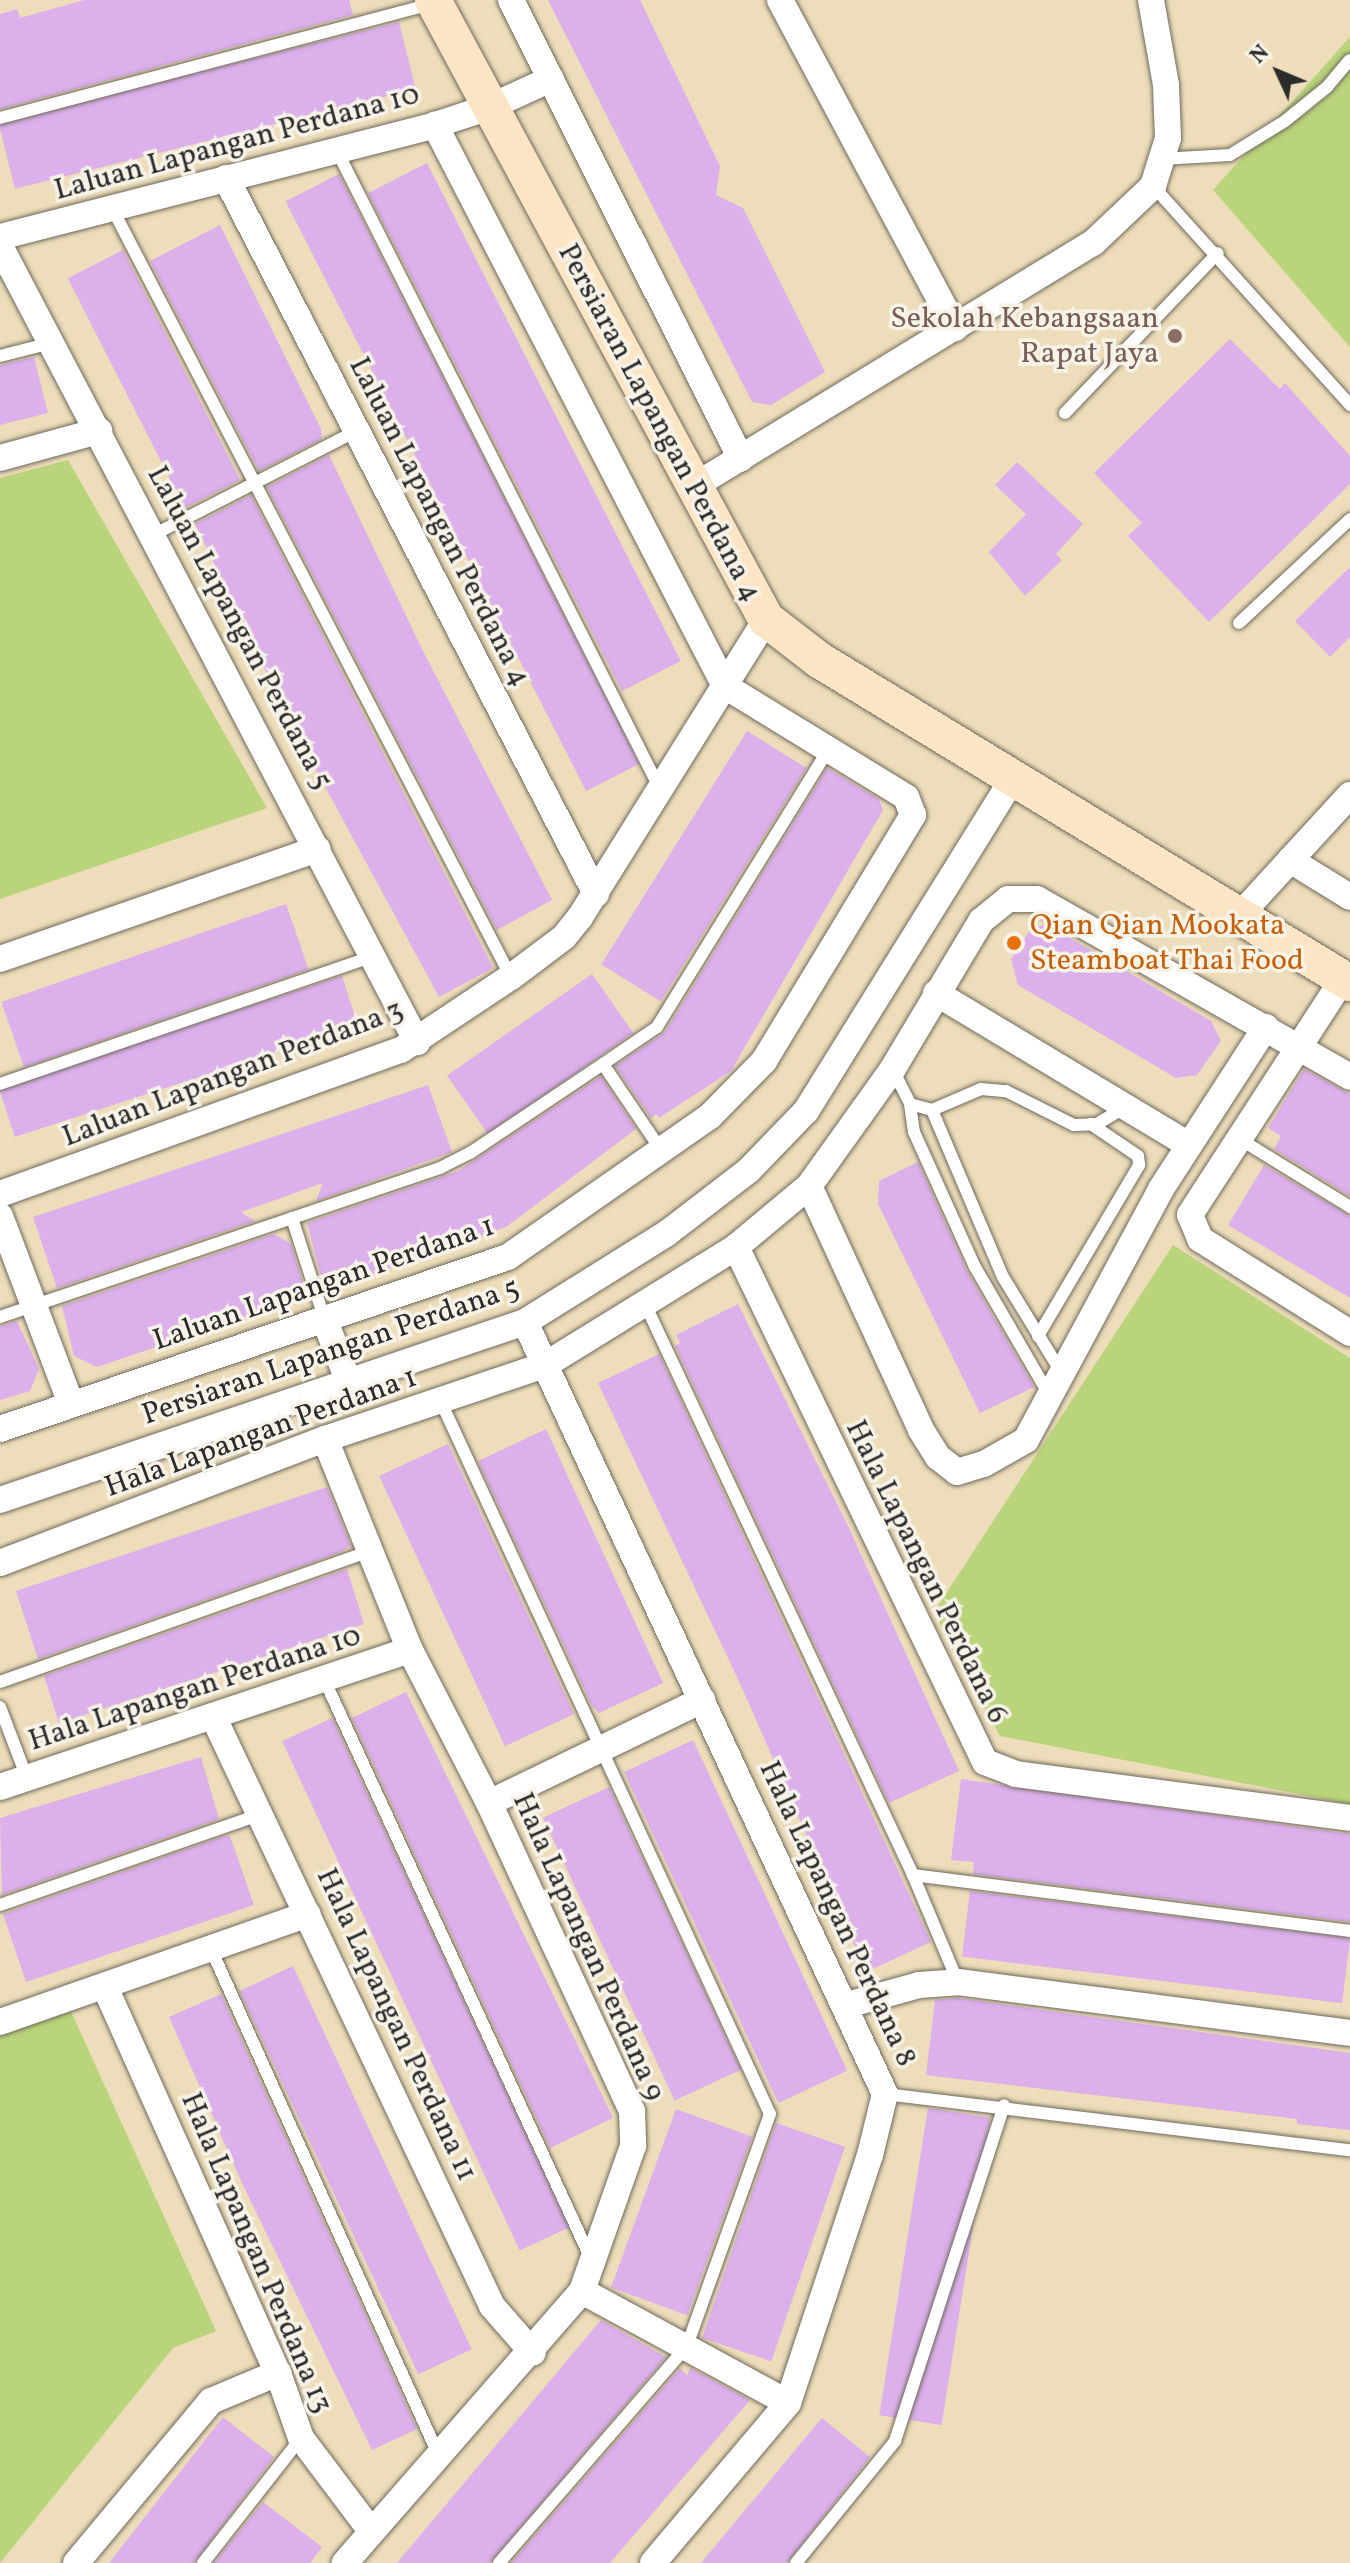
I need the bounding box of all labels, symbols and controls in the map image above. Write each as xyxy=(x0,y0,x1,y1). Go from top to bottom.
north arrow xyxy=(1238,32,1318,112)
text: N xyxy=(1244,38,1277,72)
street label: Laluan Lapangan Perdana 10 xyxy=(51,77,423,209)
street label: Persiaran Lapangan Perdana 4 xyxy=(549,238,769,608)
place label: Sekolah Kebangsaan Rapat Jaya xyxy=(890,301,1159,372)
marker: Sekolah Kebangsaan Rapat Jaya xyxy=(1166,327,1184,345)
street label: Laluan Lapangan Perdana 4 xyxy=(340,351,538,693)
street label: Laluan Lapangan Perdana 5 xyxy=(138,460,340,796)
place label: Qian Qian Mookata Steamboat Thai Food xyxy=(1030,908,1305,978)
marker: Qian Qian Mookata Steamboat Thai Food xyxy=(1005,934,1023,952)
street label: Laluan Lapangan Perdana 3 xyxy=(57,992,409,1156)
street label: Laluan Lapangan Perdana 1 xyxy=(149,1209,499,1359)
street label: Persiaran Lapangan Perdana 5 xyxy=(138,1270,524,1434)
street label: Hala Lapangan Perdana 1 xyxy=(100,1360,422,1506)
street label: Hala Lapangan Perdana 6 xyxy=(837,1415,1015,1729)
street label: Hala Lapangan Perdana 10 xyxy=(24,1618,366,1760)
street label: Hala Lapangan Perdana 8 xyxy=(750,1756,924,2072)
street label: Hala Lapangan Perdana 9 xyxy=(504,1787,672,2107)
street label: Hala Lapangan Perdana 11 xyxy=(308,1863,484,2187)
street label: Hala Lapangan Perdana 13 xyxy=(172,2087,340,2419)

